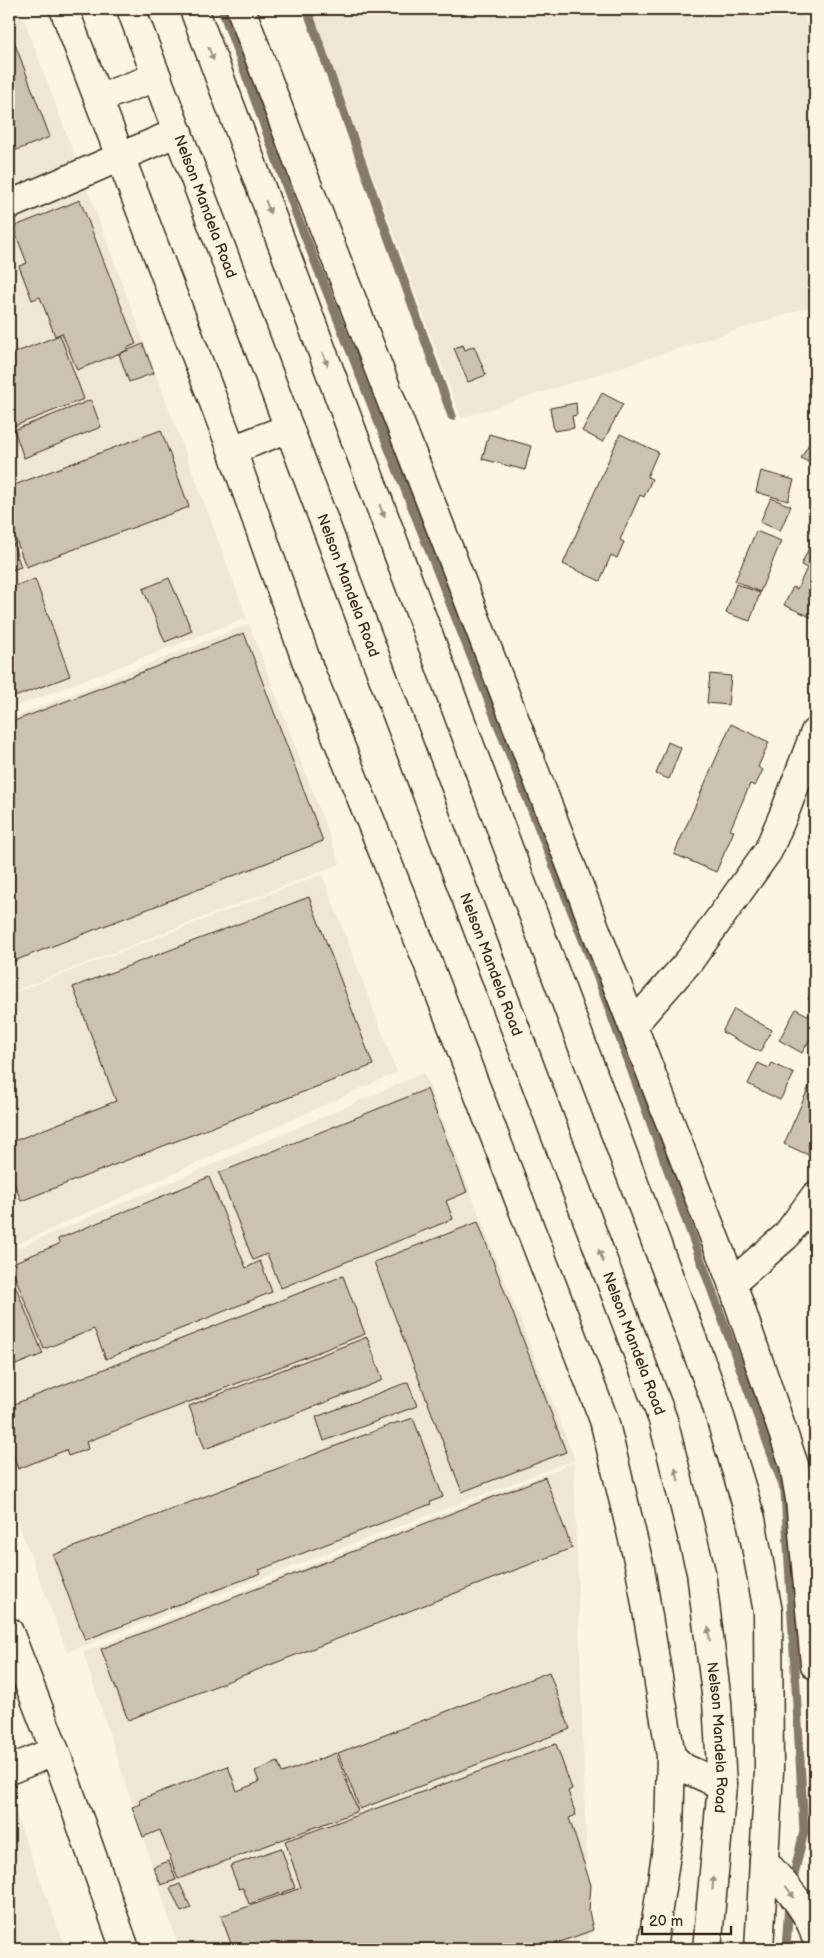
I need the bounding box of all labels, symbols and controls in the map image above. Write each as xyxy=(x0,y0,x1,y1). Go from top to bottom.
one-way arrow xyxy=(208,47,215,62)
street label: Nelson Mandela Road xyxy=(169,132,241,281)
one-way arrow xyxy=(265,199,272,214)
one-way arrow xyxy=(321,352,329,367)
one-way arrow xyxy=(378,504,386,519)
street label: Nelson Mandela Road xyxy=(312,511,383,660)
street label: Nelson Mandela Road xyxy=(455,890,526,1039)
one-way arrow xyxy=(597,1248,605,1263)
street label: Nelson Mandela Road xyxy=(598,1269,669,1418)
one-way arrow xyxy=(673,1468,681,1483)
one-way arrow xyxy=(705,1626,713,1642)
street label: Nelson Mandela Road xyxy=(702,1661,731,1814)
one-way arrow xyxy=(709,1875,717,1891)
one-way arrow xyxy=(785,1886,795,1899)
scale bar xyxy=(642,1903,730,1935)
text: 20 m xyxy=(649,1912,683,1931)

